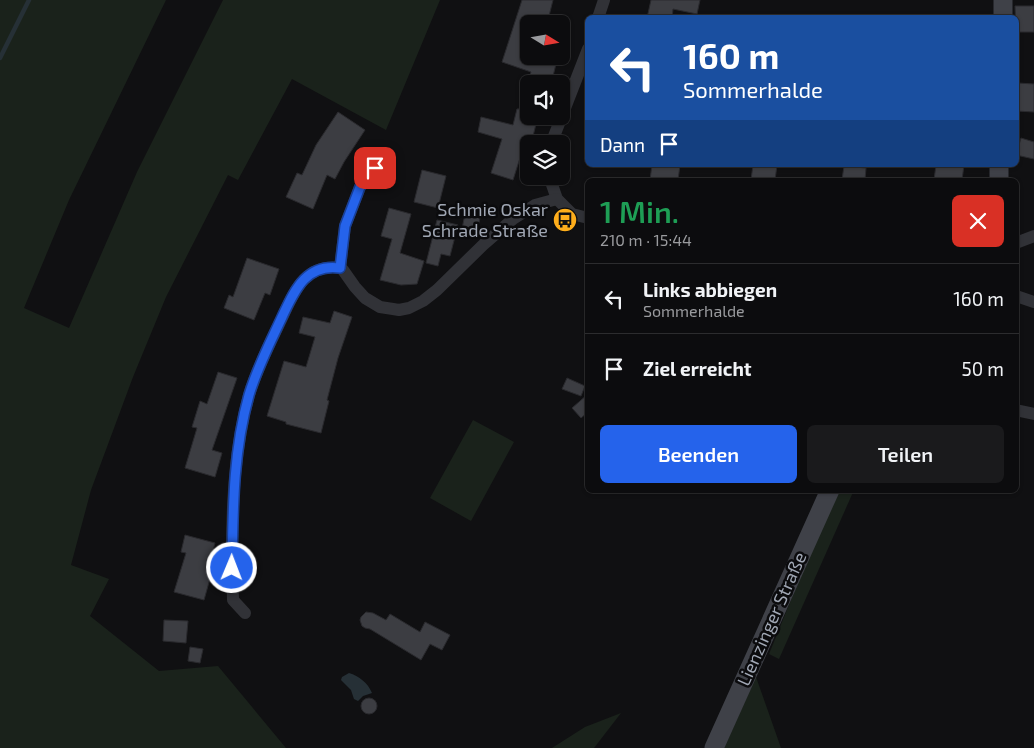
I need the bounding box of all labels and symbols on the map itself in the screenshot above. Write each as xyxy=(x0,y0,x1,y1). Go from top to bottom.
north arrow xyxy=(520,15,570,65)
pin xyxy=(354,147,396,189)
place label: Schmie Oskar Schrade Straße xyxy=(422,198,548,241)
bus stop icon: Schmie Oskar Schrade Straße xyxy=(552,207,578,233)
position arrow xyxy=(205,541,257,593)
street label: Lienzinger Straße xyxy=(732,548,810,689)

